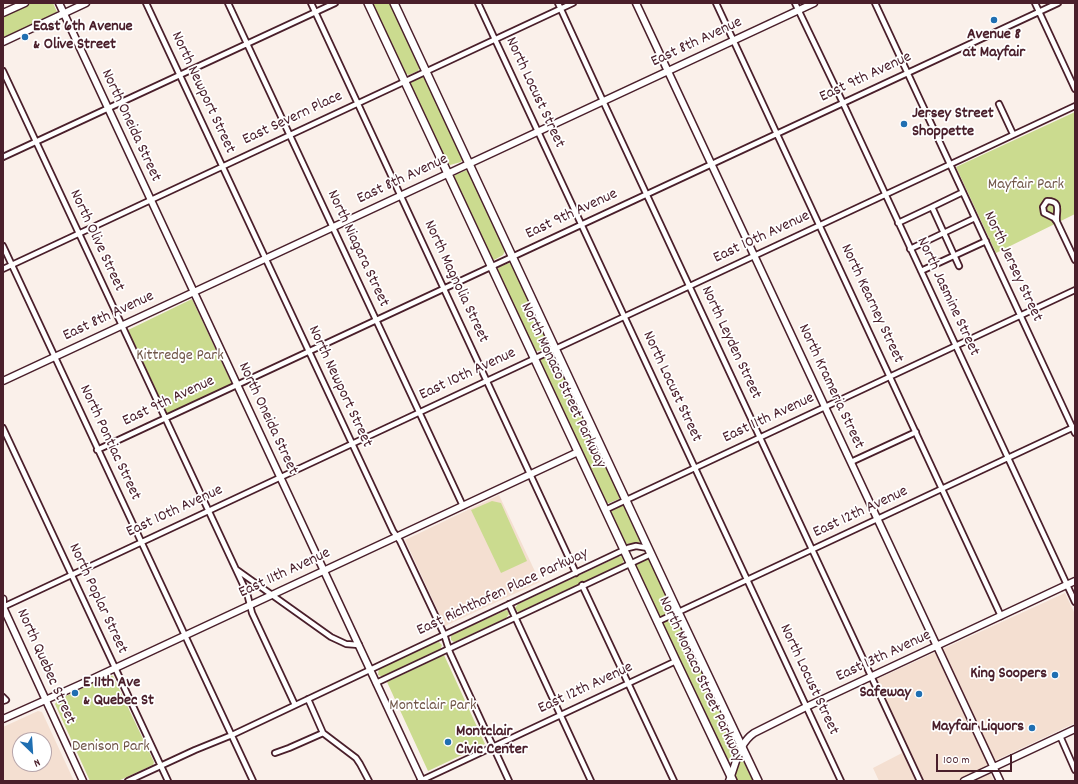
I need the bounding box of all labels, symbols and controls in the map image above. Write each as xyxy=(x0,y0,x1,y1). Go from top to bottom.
street label: East 8th Avenue xyxy=(648,14,746,72)
marker: Avenue 8 at Mayfair xyxy=(989,15,999,25)
place label: East 6th Avenue & Olive Street xyxy=(33,18,133,56)
place label: Avenue 8 at Mayfair xyxy=(963,26,1025,64)
street label: North Newport Street xyxy=(165,29,239,157)
marker: East 6th Avenue & Olive Street xyxy=(20,32,30,42)
street label: North Locust Street xyxy=(500,35,568,151)
street label: East 9th Avenue xyxy=(817,48,915,108)
street label: North Oneida Street xyxy=(96,67,164,185)
street label: East Severn Place xyxy=(240,87,346,151)
place label: Jersey Street Shoppette xyxy=(912,105,994,143)
marker: Jersey Street Shoppette xyxy=(899,119,909,129)
street label: East 8th Avenue xyxy=(354,151,452,209)
park label: Mayfair Park xyxy=(988,176,1064,196)
street label: East 9th Avenue xyxy=(523,185,621,245)
street label: North Olive Street xyxy=(64,187,128,295)
street label: North Niagara Street xyxy=(322,188,392,310)
street label: East 10th Avenue xyxy=(711,207,813,269)
street label: North Jersey Street xyxy=(978,209,1046,325)
street label: North Magnolia Street xyxy=(418,218,492,346)
street label: North Jasmine Street xyxy=(911,235,983,359)
street label: North Kearney Street xyxy=(835,241,907,367)
street label: North Leyden Street xyxy=(695,283,765,403)
street label: East 8th Avenue xyxy=(60,288,158,346)
street label: North Monaco Street Parkway xyxy=(515,300,609,472)
street label: North Krameria Street xyxy=(793,321,867,453)
street label: North Newport Street xyxy=(302,323,376,451)
street label: North Locust Street xyxy=(637,329,705,445)
street label: East 10th Avenue xyxy=(417,344,519,406)
park label: Kittredge Park xyxy=(136,347,224,367)
street label: North Oneida Street xyxy=(233,360,301,478)
street label: East 9th Avenue xyxy=(120,372,218,432)
street label: North Pontiac Street xyxy=(74,382,144,504)
street label: East 11th Avenue xyxy=(720,389,818,449)
street label: East 10th Avenue xyxy=(124,481,226,543)
street label: East 12th Avenue xyxy=(811,483,911,543)
street label: North Poplar Street xyxy=(63,541,131,657)
street label: East 11th Avenue xyxy=(236,544,334,604)
street label: East Richthofen Place Parkway xyxy=(414,545,592,641)
street label: North Monaco Street Parkway xyxy=(653,594,747,766)
street label: North Quebec Street xyxy=(11,606,79,728)
street label: North Locust Street xyxy=(774,622,842,738)
street label: East 13th Avenue xyxy=(834,627,934,687)
street label: East 12th Avenue xyxy=(536,659,636,719)
place label: King Soopers xyxy=(970,665,1047,685)
marker: King Soopers xyxy=(1050,670,1060,680)
place label: E 11th Ave & Quebec St xyxy=(83,674,154,712)
place label: Safeway xyxy=(859,684,911,704)
marker: E 11th Ave & Quebec St xyxy=(70,688,80,698)
marker: Safeway xyxy=(914,689,924,699)
park label: Montclair Park xyxy=(389,697,477,717)
place label: Mayfair Liquors xyxy=(932,718,1024,738)
place label: Montclair Civic Center xyxy=(456,723,528,761)
marker: Mayfair Liquors xyxy=(1027,723,1037,733)
north arrow xyxy=(12,732,52,772)
marker: Montclair Civic Center xyxy=(443,737,453,747)
park label: Denison Park xyxy=(72,738,150,758)
scale bar xyxy=(938,746,1014,772)
text: 100 m xyxy=(943,752,970,769)
text: N xyxy=(31,754,42,770)

